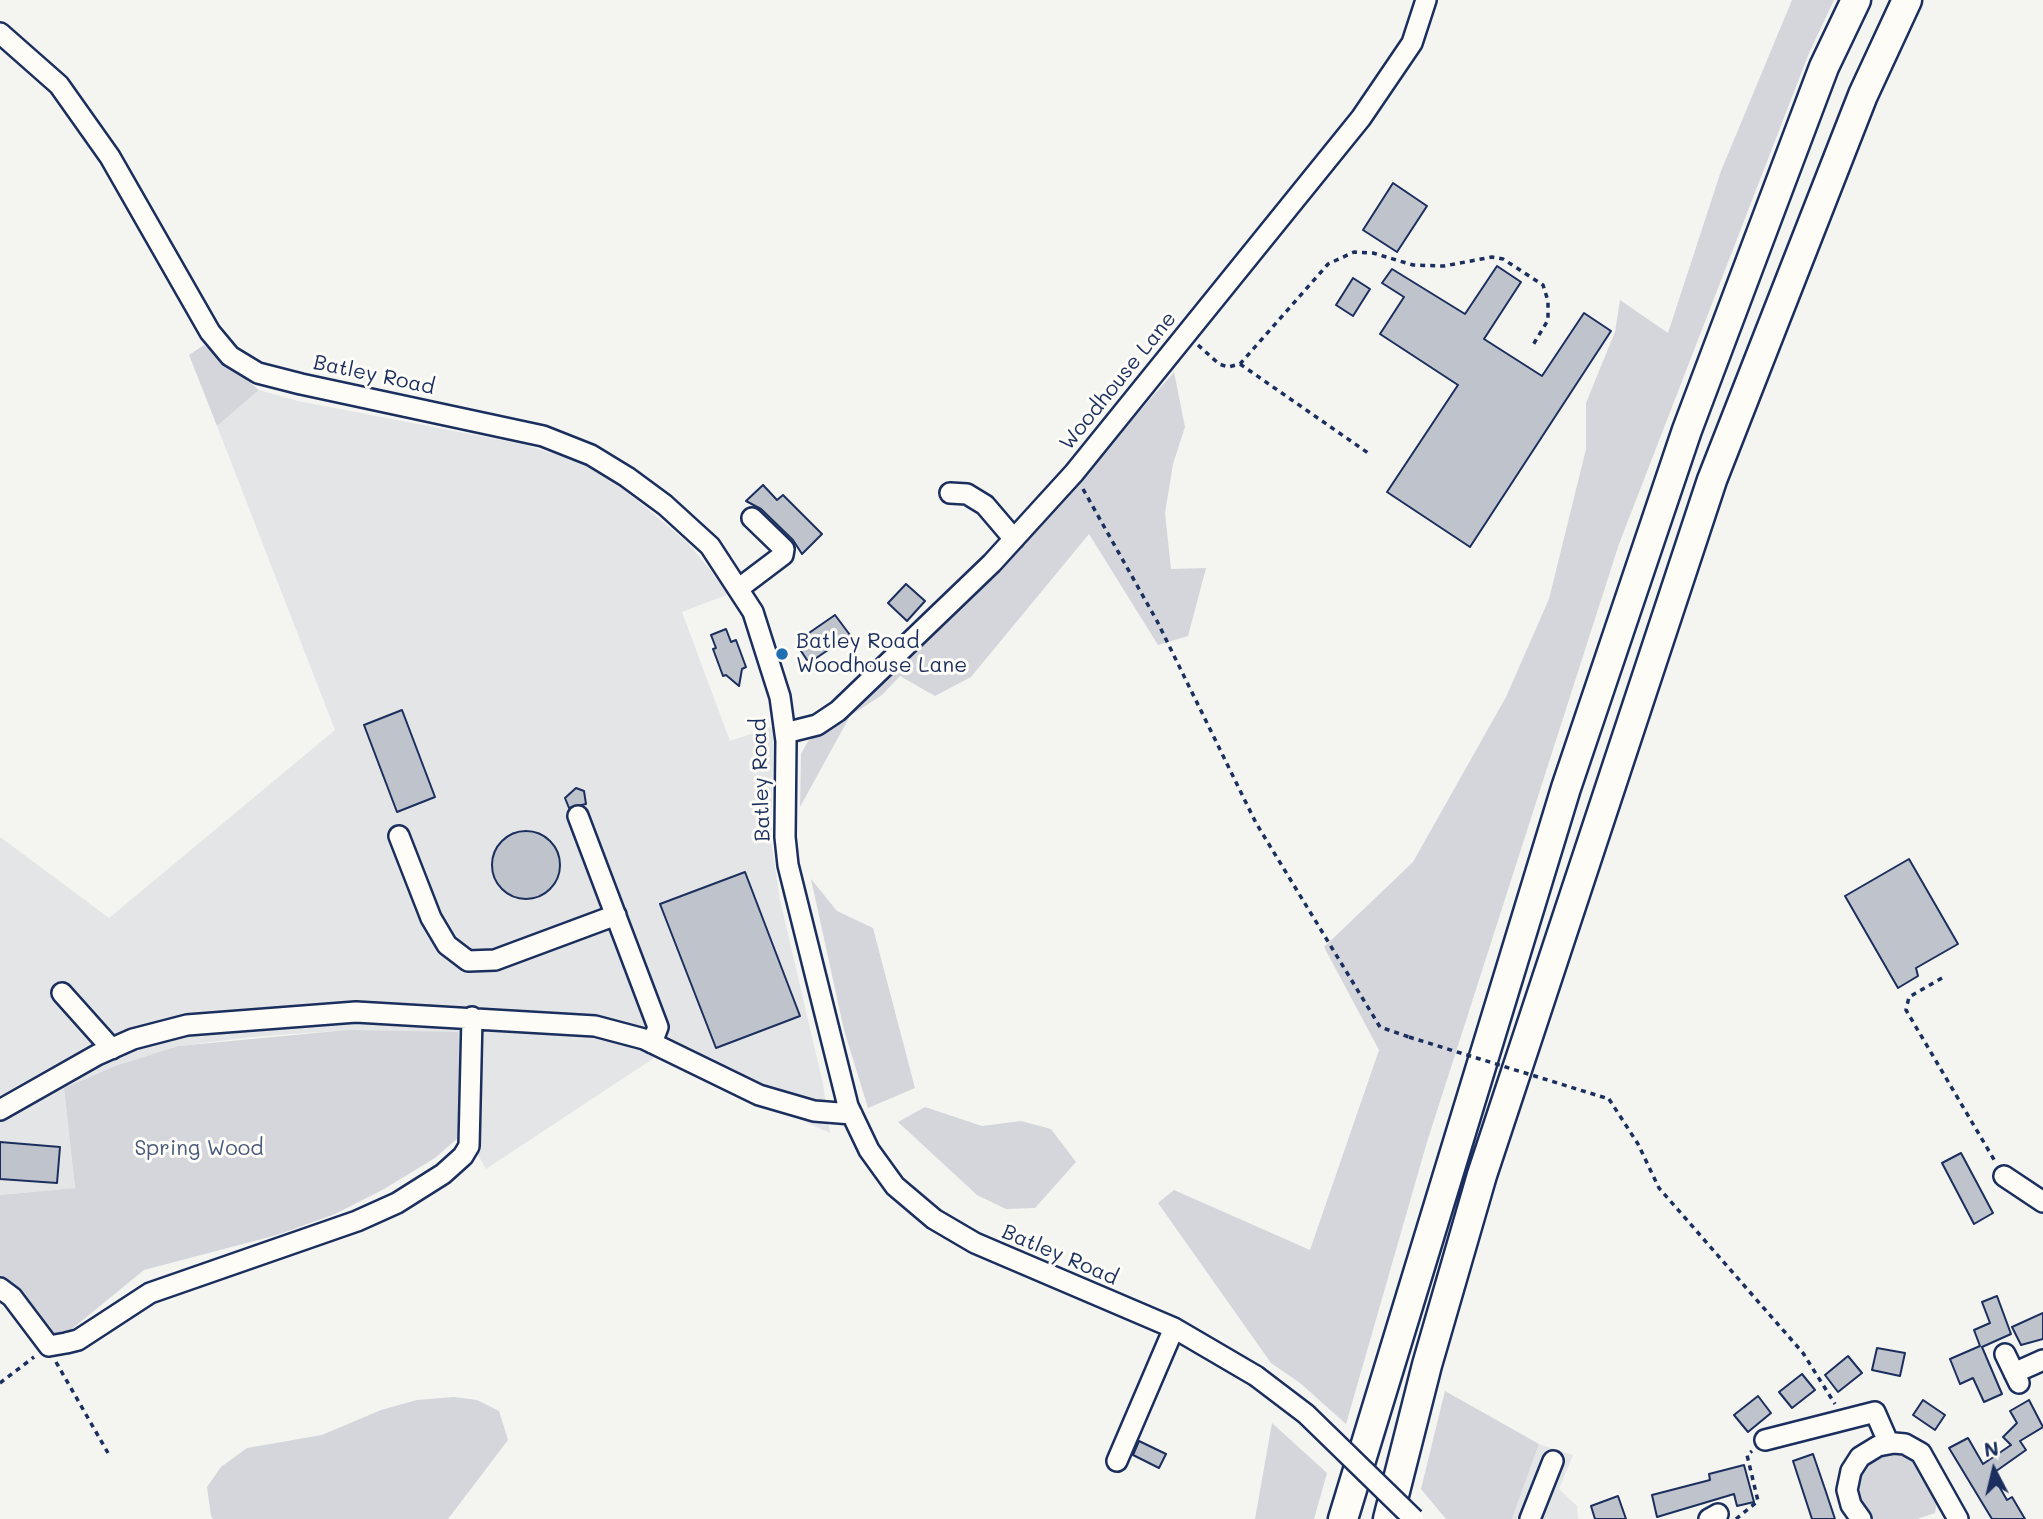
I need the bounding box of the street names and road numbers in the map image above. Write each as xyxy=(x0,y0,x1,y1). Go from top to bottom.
street label: Woodhouse Lane xyxy=(1054,307,1182,455)
street label: Batley Road xyxy=(311,350,437,400)
street label: Batley Road xyxy=(746,718,776,842)
street label: Batley Road xyxy=(998,1219,1122,1291)

